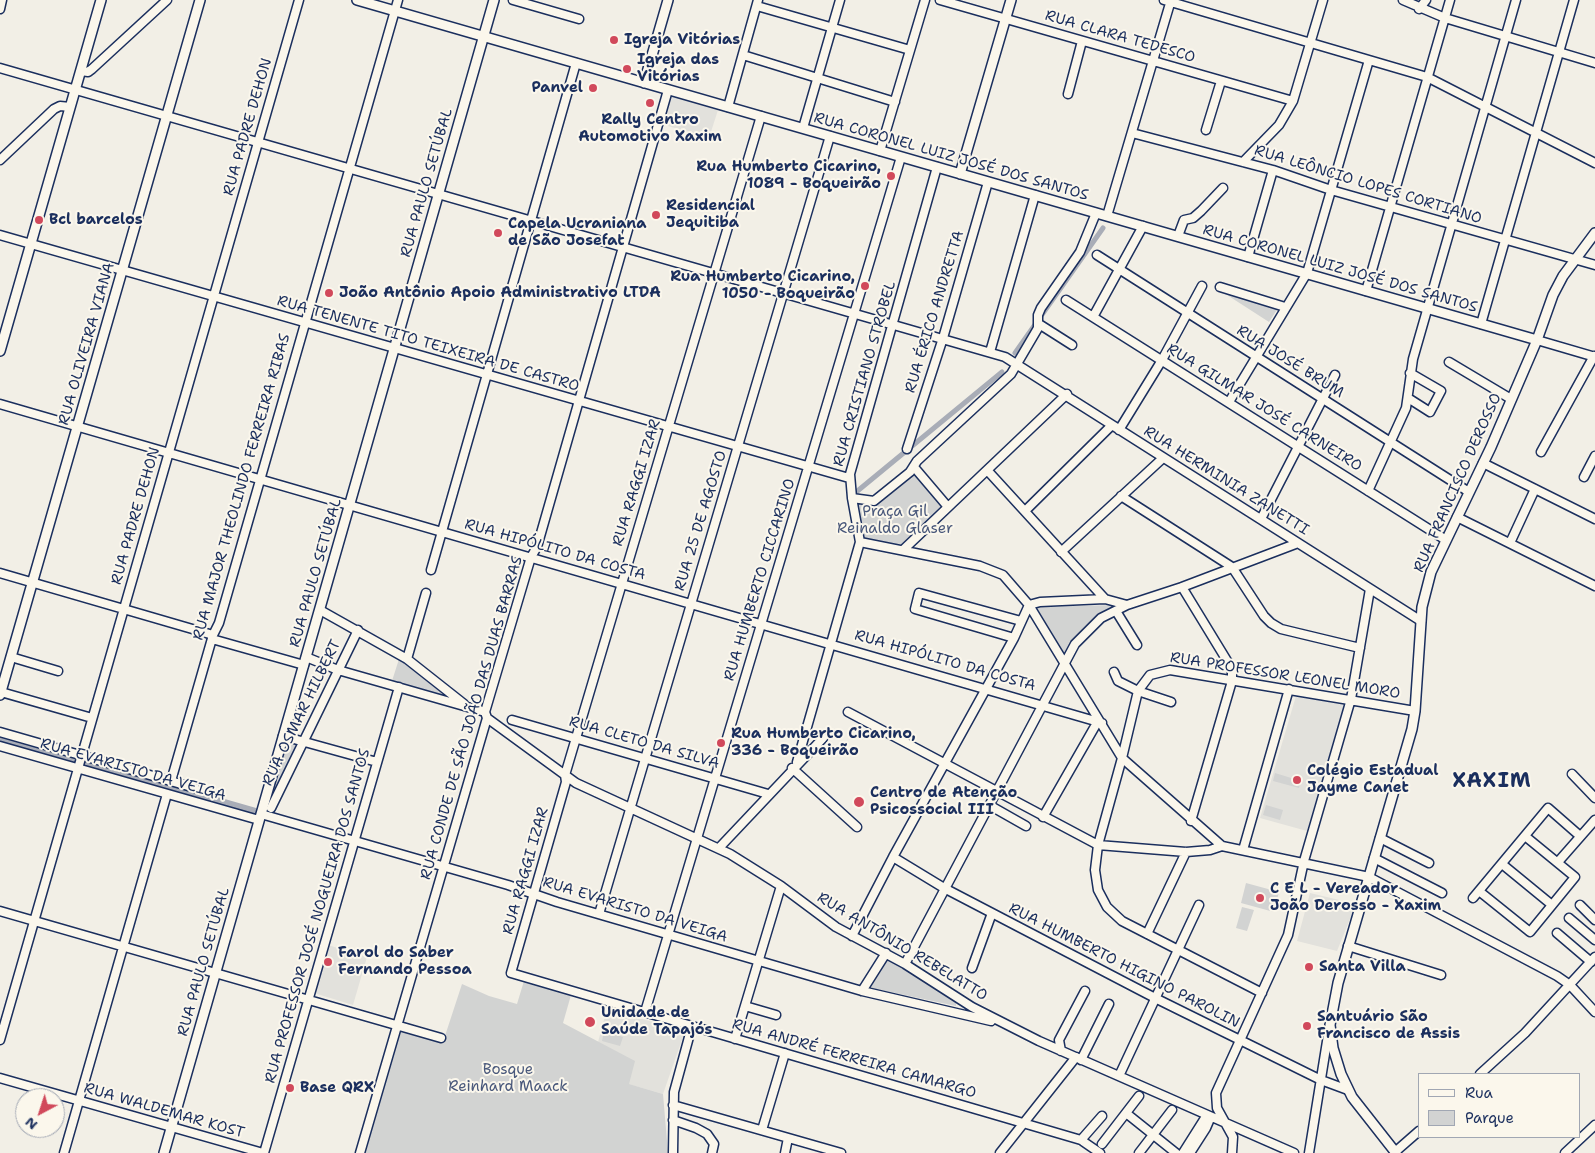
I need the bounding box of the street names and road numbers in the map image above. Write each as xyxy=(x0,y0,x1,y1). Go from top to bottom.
street label: RUA CLARA TEDESCO xyxy=(1043,7,1197,67)
street label: RUA PADRE DEHON xyxy=(220,56,276,198)
street label: RUA PAULO SETÚBAL xyxy=(397,107,457,259)
street label: RUA CORONEL LUIZ JOSÉ DOS SANTOS xyxy=(812,109,1090,205)
street label: RUA LEÔNCIO LOPES CORTIANO xyxy=(1252,142,1484,228)
street label: RUA CORONEL LUIZ JOSÉ DOS SANTOS xyxy=(1201,221,1479,317)
street label: RUA ÉRICO ANDRETTA xyxy=(902,229,968,395)
street label: RUA OLIVEIRA VIANA xyxy=(55,261,119,427)
street label: RUA CRISTIANO STROBEL xyxy=(830,279,900,469)
street label: RUA TENENTE TITO TEIXEIRA DE CASTRO xyxy=(275,292,581,396)
street label: RUA JOSÉ BRUM xyxy=(1233,322,1347,402)
street label: RUA MAJOR THEOLINDO FERREIRA RIBAS xyxy=(189,332,295,642)
street label: RUA GILMAR JOSÉ CARNEIRO xyxy=(1163,340,1365,476)
street label: RUA FRANCISCO DEROSSO xyxy=(1410,391,1506,575)
street label: RUA RAGGI IZAR xyxy=(609,417,665,549)
street label: RUA HERMINIA ZANETTI xyxy=(1140,423,1312,539)
street label: RUA PADRE DEHON xyxy=(108,445,164,587)
street label: RUA 25 DE AGOSTO xyxy=(671,449,731,593)
street label: RUA HUMBERTO CICCARINO xyxy=(721,477,799,683)
street label: RUA PAULO SETÚBAL xyxy=(286,497,346,649)
street label: RUA HIPÓLITO DA COSTA xyxy=(462,516,648,584)
street label: RUA CONDE DE SÃO JOÃO DAS DUAS BARRAS xyxy=(417,554,527,882)
street label: RUA HIPÓLITO DA COSTA xyxy=(852,627,1038,695)
street label: RUA OSMAR HILBERT xyxy=(259,637,345,789)
street label: RUA PROFESSOR LEONEL MORO xyxy=(1169,649,1401,703)
street label: RUA CLETO DA SILVA xyxy=(567,713,721,773)
street label: RUA EVARISTO DA VEIGA xyxy=(38,735,228,805)
street label: RUA PROFESSOR JOSÉ NOGUEIRA DOS SANTOS xyxy=(262,747,374,1085)
street label: RUA RAGGI IZAR xyxy=(499,805,553,937)
street label: RUA EVARISTO DA VEIGA xyxy=(541,873,729,947)
street label: RUA PAULO SETÚBAL xyxy=(174,886,234,1038)
street label: RUA ANTÔNIO REBELATTO xyxy=(814,889,990,1005)
street label: RUA HUMBERTO HIGINO PAROLIN xyxy=(1005,900,1243,1032)
street label: RUA ANDRÉ FERREIRA CAMARGO xyxy=(730,1015,978,1103)
street label: RUA WALDEMAR KOST xyxy=(82,1079,246,1143)

